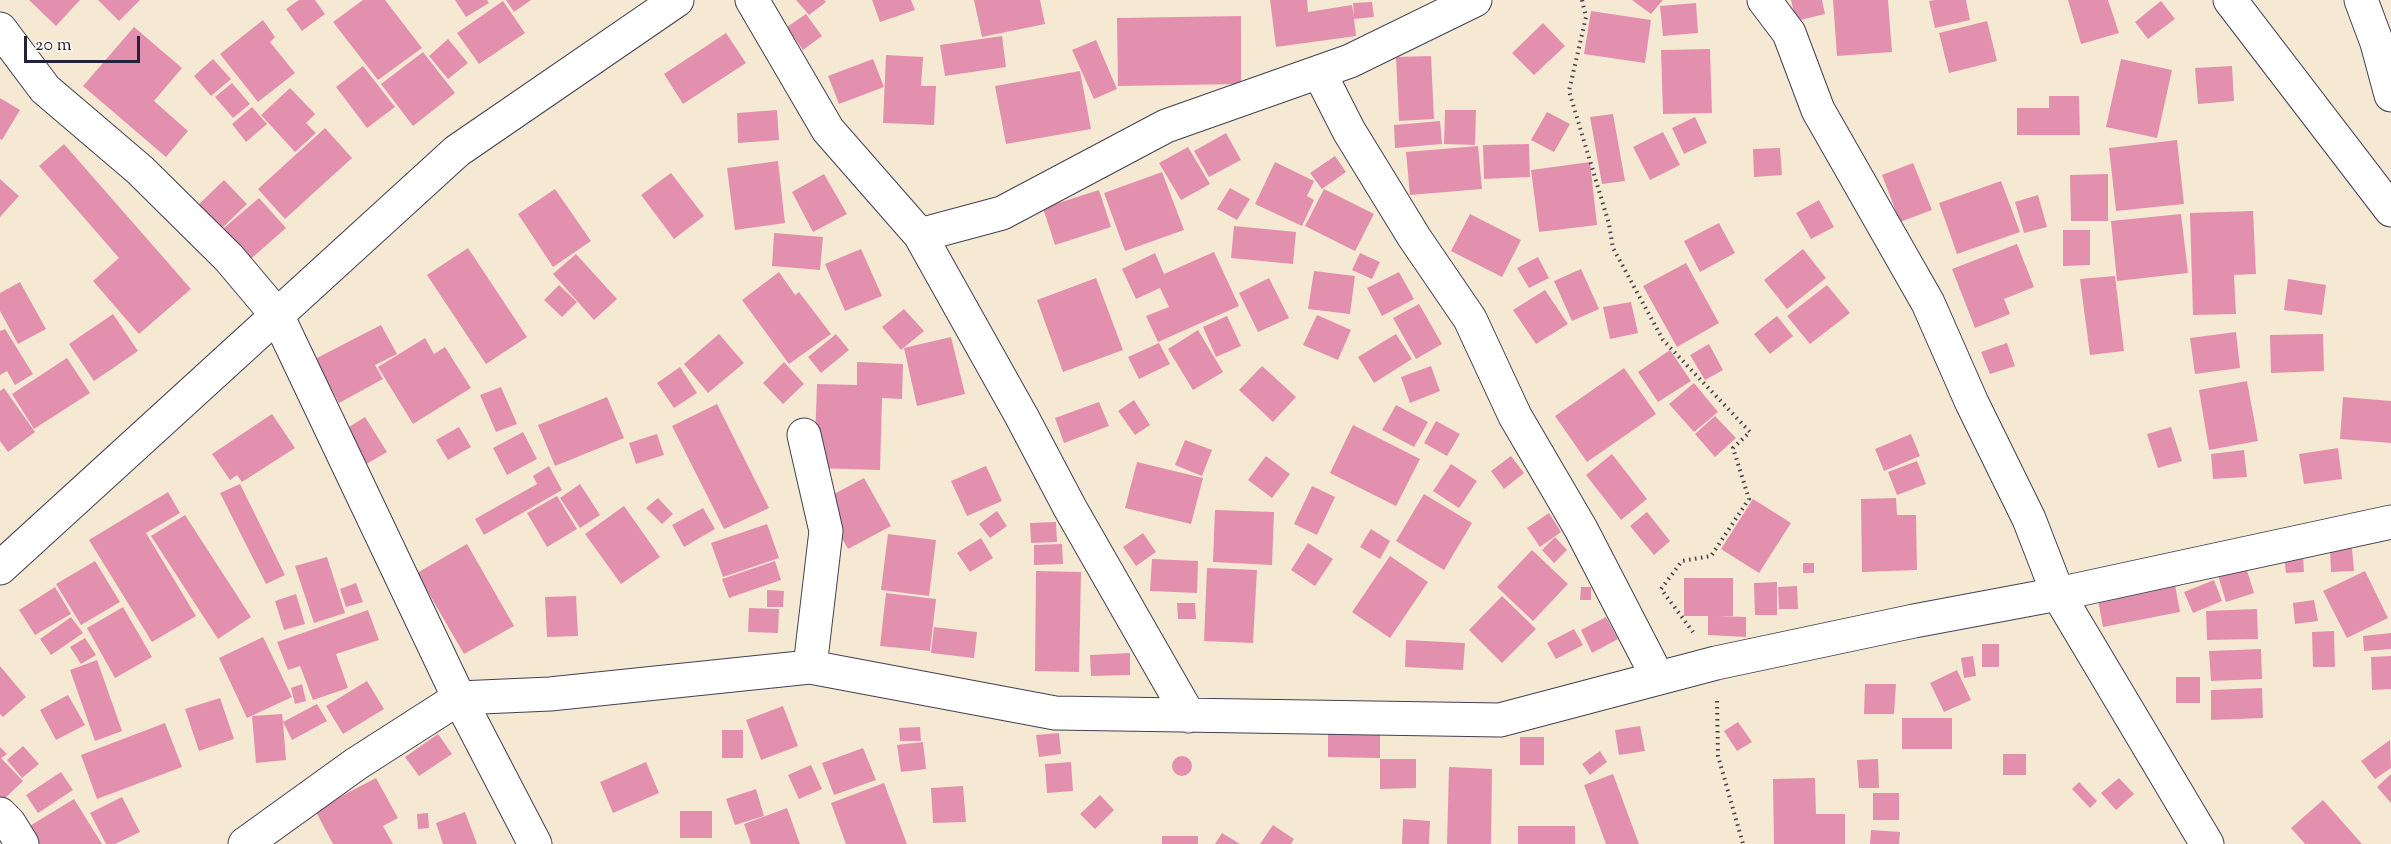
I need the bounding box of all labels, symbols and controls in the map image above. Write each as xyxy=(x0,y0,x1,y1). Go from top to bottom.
scale bar xyxy=(27,24,142,62)
text: 20 m xyxy=(35,33,72,59)

